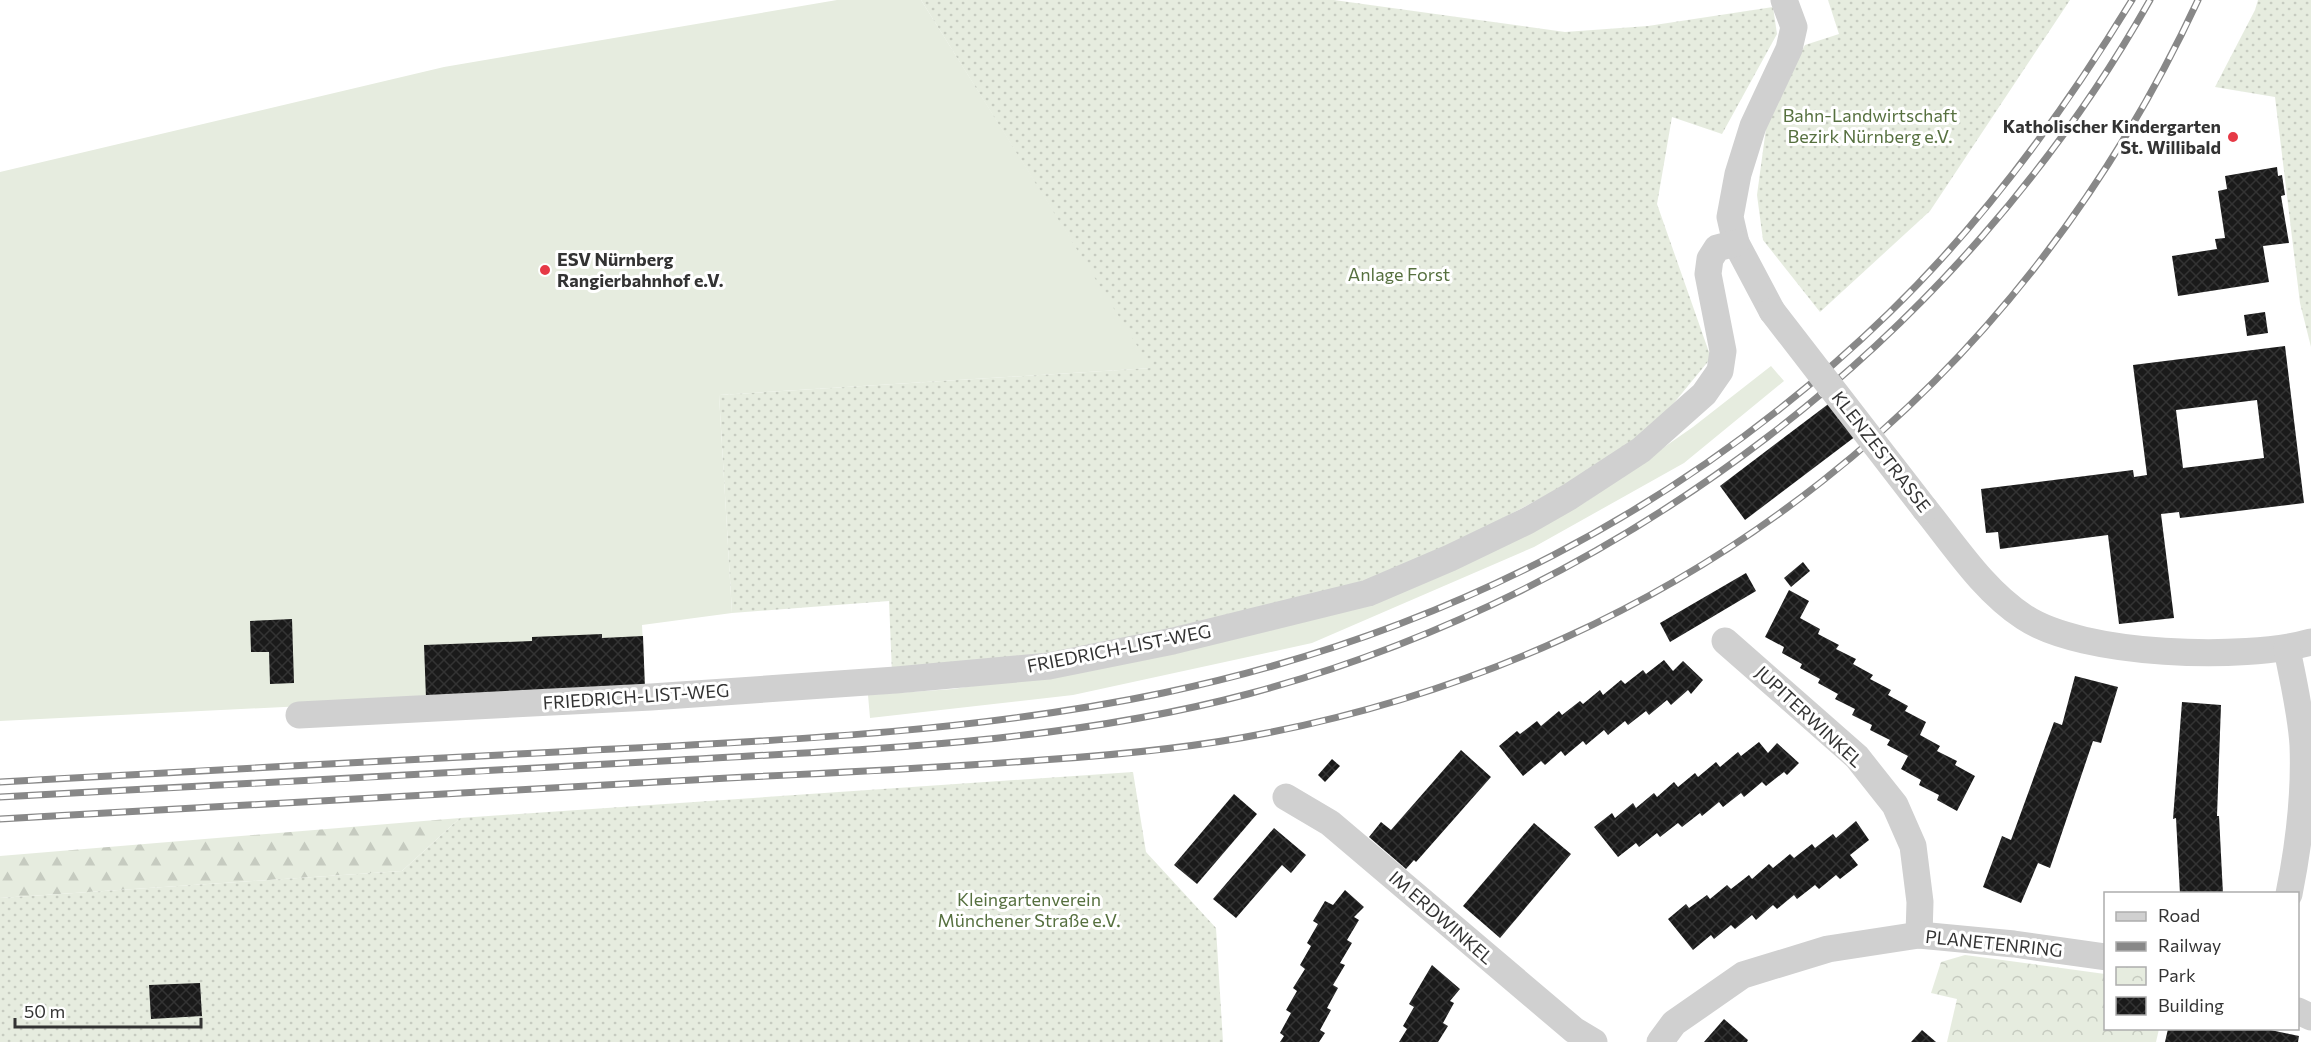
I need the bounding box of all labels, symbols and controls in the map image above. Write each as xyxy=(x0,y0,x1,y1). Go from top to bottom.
park label: Bahn-Landwirtschaft Bezirk Nürnberg e.V. xyxy=(1783,104,1957,147)
place label: Katholischer Kindergarten St. Willibald xyxy=(2003,115,2221,158)
marker: Katholischer Kindergarten St. Willibald xyxy=(2226,130,2240,144)
place label: ESV Nürnberg Rangierbahnhof e.V. xyxy=(557,248,724,291)
marker: ESV Nürnberg Rangierbahnhof e.V. xyxy=(538,263,552,277)
park label: Anlage Forst xyxy=(1348,263,1450,285)
street label: KLENZESTRASSE xyxy=(1828,386,1936,516)
street label: FRIEDRICH-LIST-WEG xyxy=(1025,619,1213,677)
street label: JUPITERWINKEL xyxy=(1751,661,1868,772)
street label: FRIEDRICH-LIST-WEG xyxy=(542,679,730,713)
street label: IM ERDWINKEL xyxy=(1385,866,1498,969)
park label: Kleingartenverein Münchener Straße e.V. xyxy=(938,888,1120,931)
legend xyxy=(2104,892,2299,1030)
text: Road xyxy=(2158,904,2200,926)
street label: PLANETENRING xyxy=(1924,925,2064,961)
text: Railway xyxy=(2158,934,2221,956)
text: Park xyxy=(2158,964,2196,986)
scale bar xyxy=(15,991,201,1029)
text: Building xyxy=(2158,994,2224,1016)
text: 50 m xyxy=(24,1000,65,1022)

